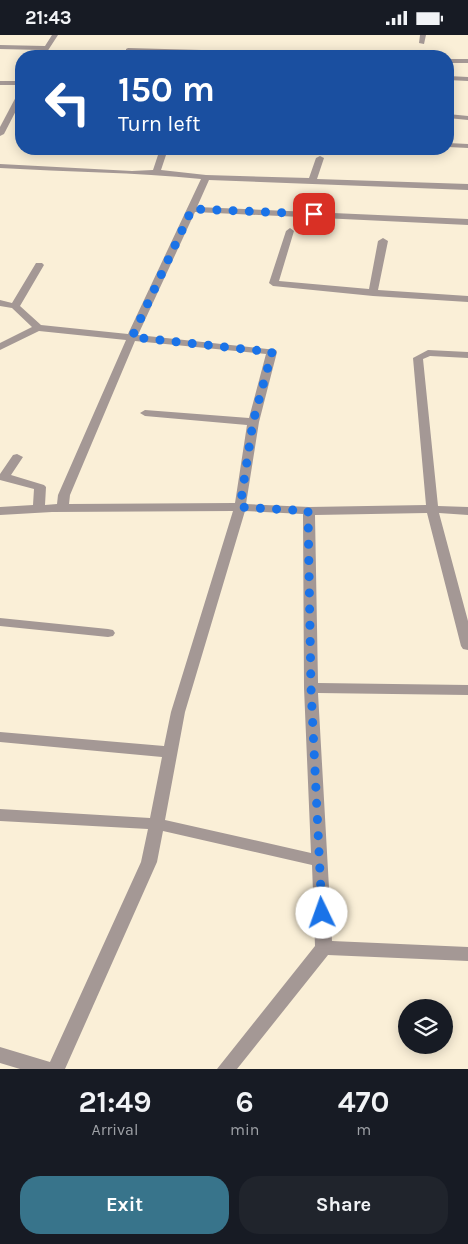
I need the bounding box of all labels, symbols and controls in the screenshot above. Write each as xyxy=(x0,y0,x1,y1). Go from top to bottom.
text: 21:43 xyxy=(25,7,72,29)
text: 150 m xyxy=(118,69,215,110)
icon: left xyxy=(35,70,100,135)
text: Turn left xyxy=(118,111,201,137)
pin xyxy=(293,193,335,235)
icon: arrive xyxy=(300,200,328,228)
position arrow xyxy=(295,886,347,938)
map controls xyxy=(398,999,453,1054)
button: layers xyxy=(398,999,453,1054)
text: 21:49 xyxy=(78,1084,152,1120)
text: 6 xyxy=(236,1084,254,1120)
text: 470 xyxy=(338,1084,390,1120)
text: Arrival xyxy=(92,1120,138,1139)
text: min xyxy=(230,1120,259,1139)
text: m xyxy=(356,1120,371,1139)
button: Exit xyxy=(20,1176,229,1234)
button: Share xyxy=(239,1176,448,1234)

